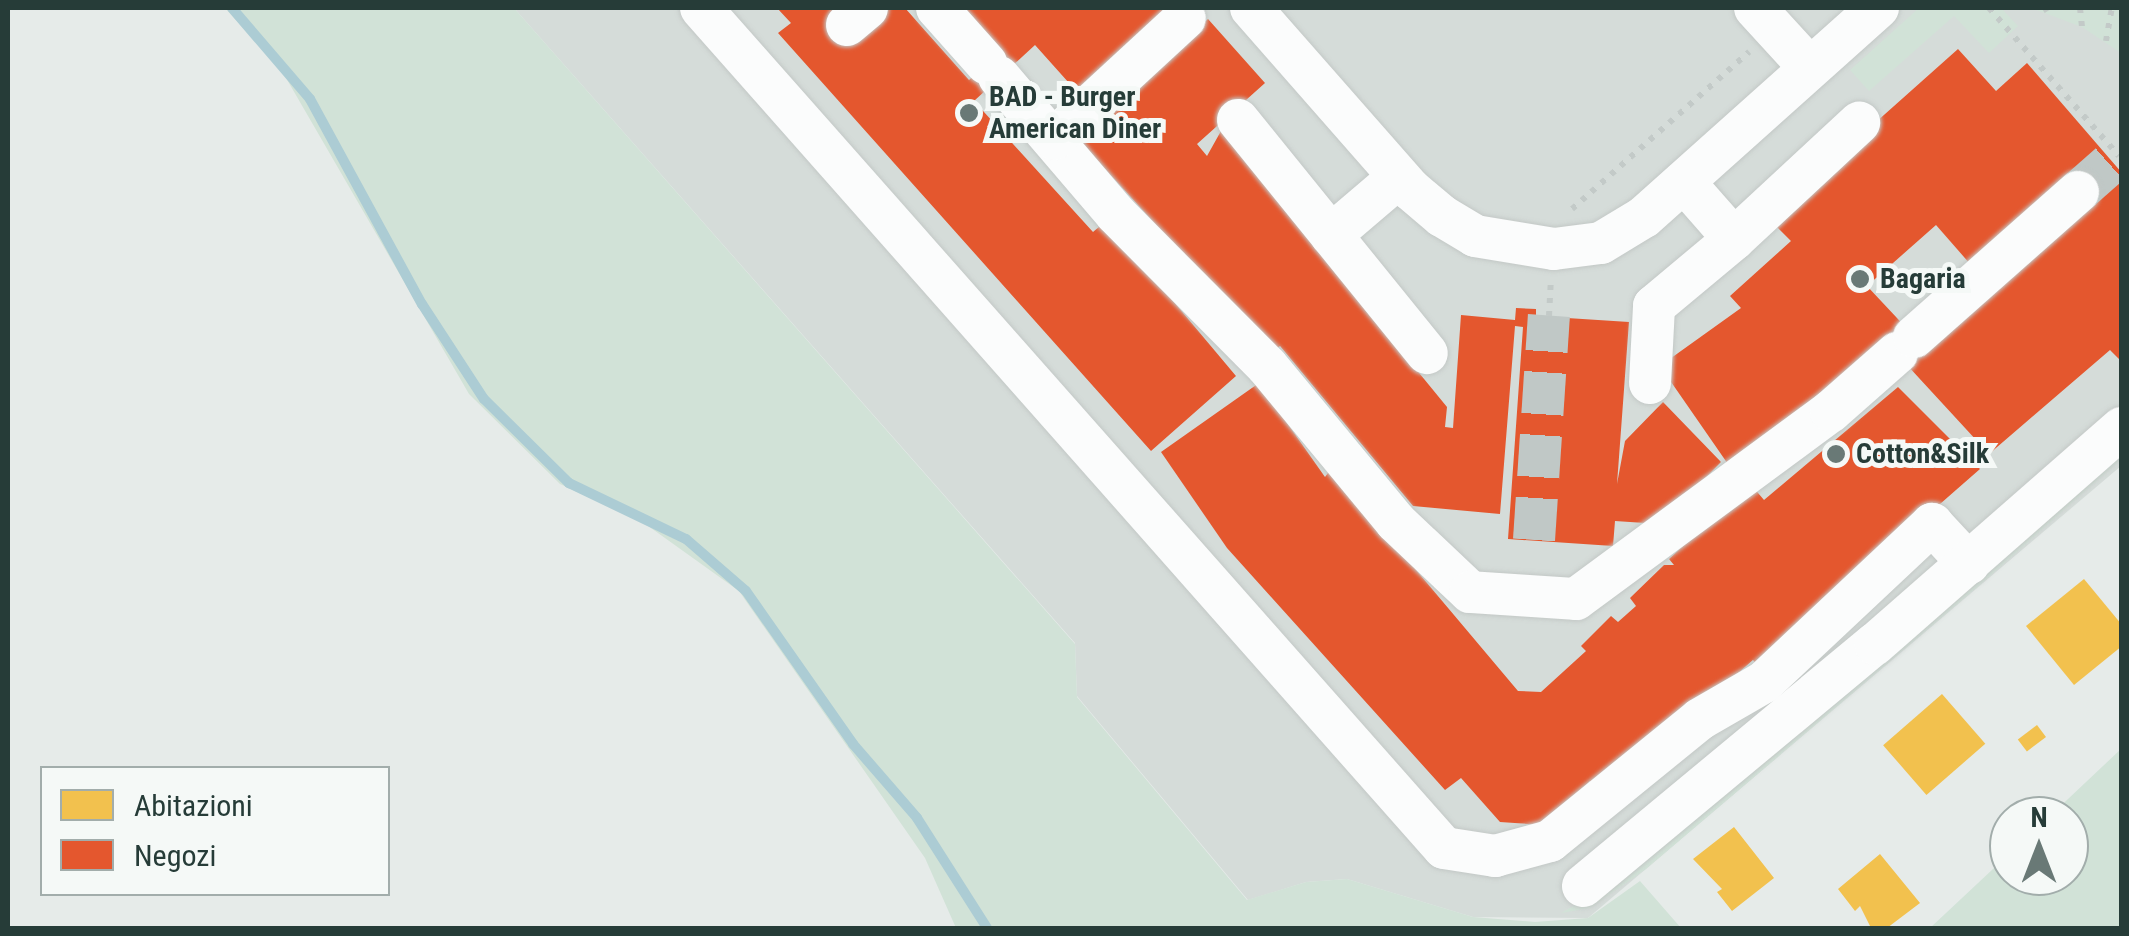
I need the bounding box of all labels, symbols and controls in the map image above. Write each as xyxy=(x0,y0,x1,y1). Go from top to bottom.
place label: BAD - Burger American Diner xyxy=(989,80,1161,146)
marker: BAD - Burger American Diner xyxy=(958,102,980,124)
place label: Bagaria xyxy=(1880,262,1966,296)
marker: Bagaria xyxy=(1849,268,1871,290)
place label: Cotton&Silk xyxy=(1856,437,1989,471)
marker: Cotton&Silk xyxy=(1825,443,1847,465)
legend xyxy=(40,766,390,896)
text: Abitazioni xyxy=(134,788,253,823)
north arrow xyxy=(1989,796,2089,896)
text: N xyxy=(2030,801,2048,834)
text: Negozi xyxy=(134,838,216,873)

